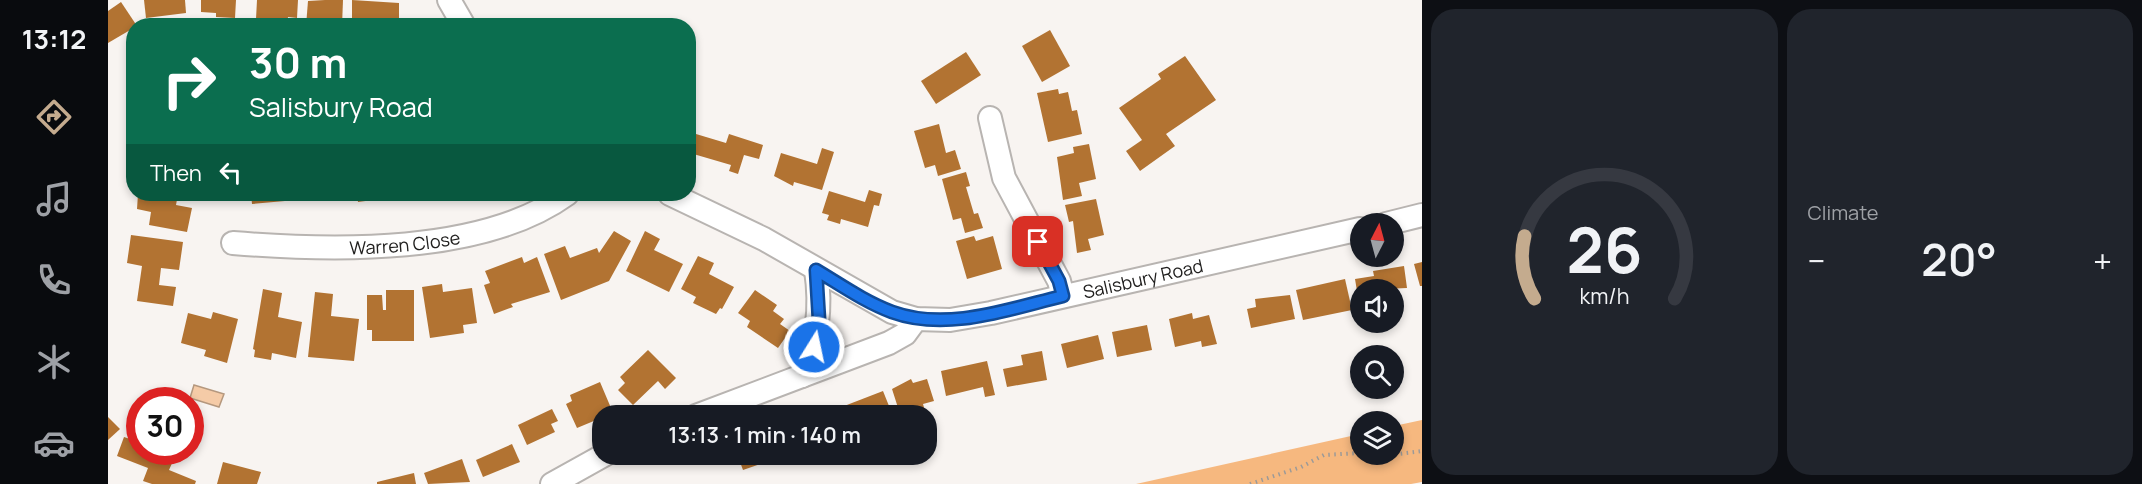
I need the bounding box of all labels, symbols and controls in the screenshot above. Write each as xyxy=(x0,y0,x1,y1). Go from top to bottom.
text: 13:12 xyxy=(22,20,86,57)
text: 30 m xyxy=(249,33,347,91)
icon: right xyxy=(150,42,228,120)
text: Salisbury Road xyxy=(249,88,433,125)
icon: directions xyxy=(33,96,75,138)
icon: left xyxy=(214,156,247,189)
text: Then xyxy=(150,158,202,188)
icon: music xyxy=(33,178,75,220)
text: Climate xyxy=(1808,199,1879,226)
text: 26 xyxy=(1566,206,1642,292)
north arrow xyxy=(1350,213,1404,267)
map controls xyxy=(1350,213,1404,465)
pin xyxy=(1012,216,1063,267)
street label: Warren Close xyxy=(349,225,462,259)
icon: arrive xyxy=(1021,225,1054,258)
text: 20° xyxy=(1921,228,1997,290)
text: − xyxy=(1808,238,1825,283)
text: + xyxy=(2093,238,2112,283)
street label: Salisbury Road xyxy=(1081,253,1205,304)
icon: phone xyxy=(33,259,75,301)
button: sound xyxy=(1350,279,1404,333)
text: km/h xyxy=(1579,281,1629,310)
position arrow xyxy=(782,315,846,379)
icon: climate xyxy=(33,341,75,383)
button: search xyxy=(1350,345,1404,399)
speed limit sign: 30 xyxy=(126,387,204,465)
button: layers xyxy=(1350,411,1404,465)
text: 13:13 · 1 min · 140 m xyxy=(668,420,861,450)
icon: car xyxy=(33,422,75,464)

